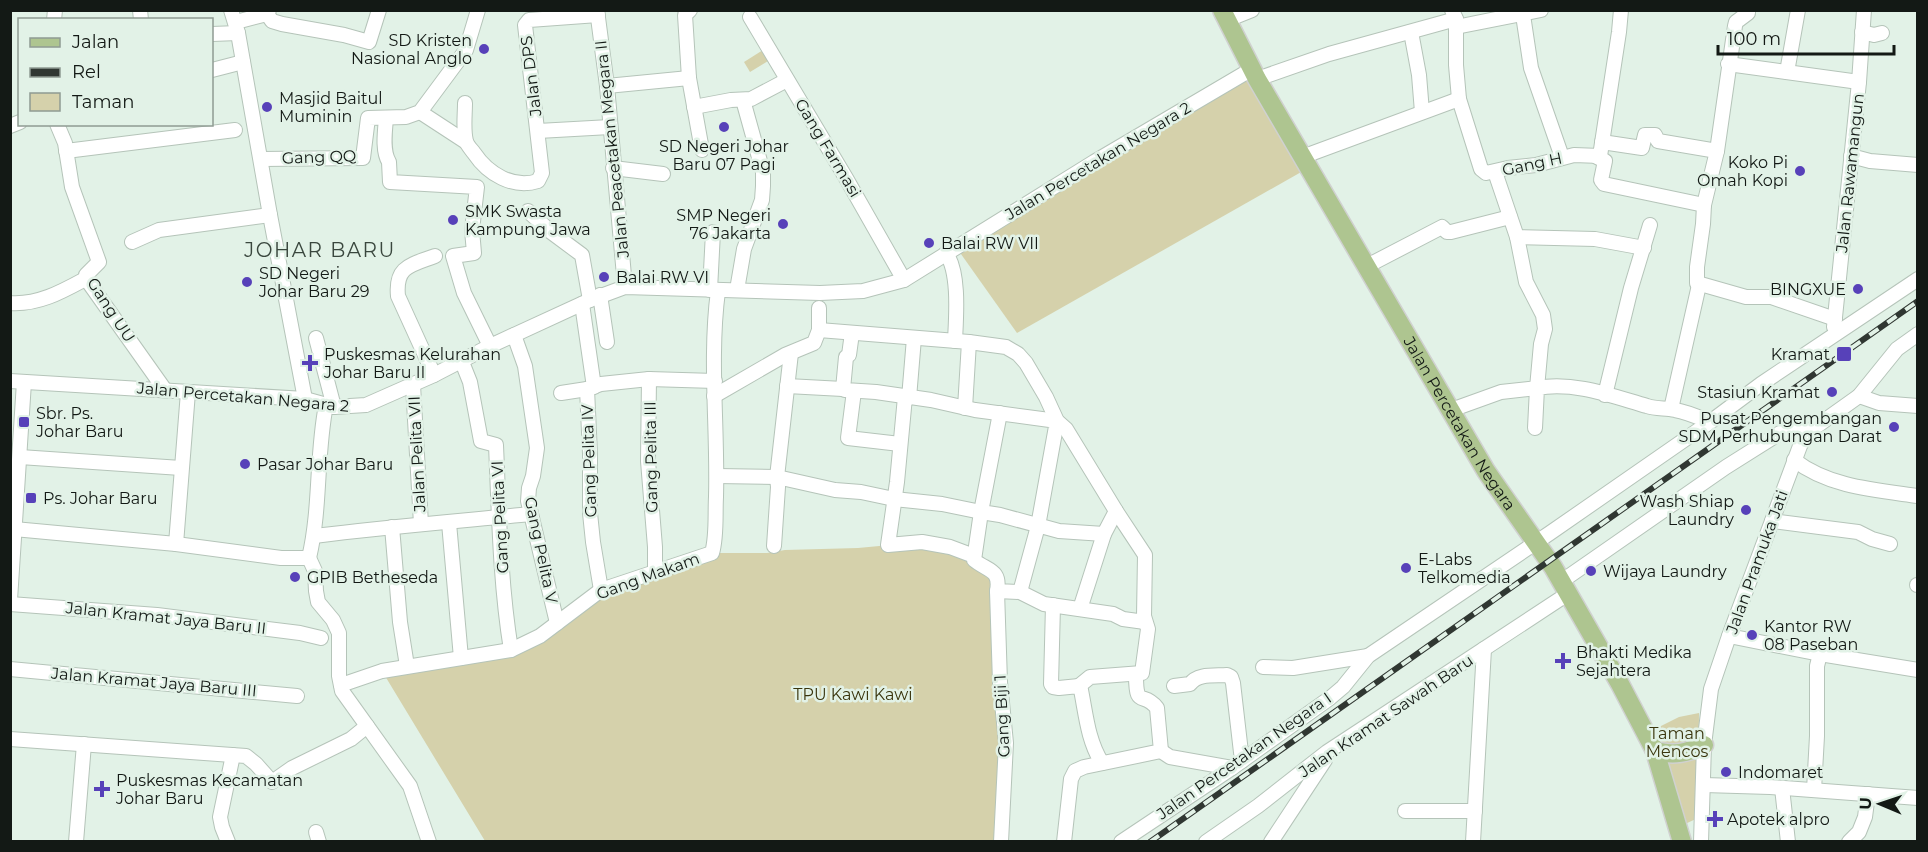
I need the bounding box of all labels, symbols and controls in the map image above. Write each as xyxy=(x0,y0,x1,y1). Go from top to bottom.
legend xyxy=(18,18,213,126)
scale bar xyxy=(1718,18,1894,56)
text: 100 m xyxy=(1727,28,1781,50)
text: Jalan xyxy=(71,31,119,53)
place label: SD Kristen Nasional Anglo xyxy=(351,31,472,68)
street label: Jalan DPS xyxy=(517,35,545,118)
street label: Jalan Peacetakan Megara II xyxy=(591,39,633,260)
marker: SD Kristen Nasional Anglo xyxy=(477,42,491,56)
text: Rel xyxy=(72,61,101,83)
place label: Masjid Baitul Muminin xyxy=(279,89,382,126)
text: Taman xyxy=(72,91,134,113)
street label: Jalan Rawamangun xyxy=(1832,92,1868,255)
street label: Gang Farmasi xyxy=(791,95,865,201)
street label: Jalan Percetakan Negara 2 xyxy=(1001,98,1194,224)
marker: Masjid Baitul Muminin xyxy=(260,100,274,114)
marker: SD Negeri Johar Baru 07 Pagi xyxy=(717,120,731,134)
place label: SD Negeri Johar Baru 07 Pagi xyxy=(659,137,789,174)
street label: Gang QQ xyxy=(281,146,357,168)
street label: Gang H xyxy=(1500,148,1564,180)
place label: Koko Pi Omah Kopi xyxy=(1697,153,1788,190)
marker: Koko Pi Omah Kopi xyxy=(1793,164,1807,178)
place label: SMK Swasta Kampung Jawa xyxy=(465,202,591,239)
place label: SMP Negeri 76 Jakarta xyxy=(676,206,771,243)
marker: SMK Swasta Kampung Jawa xyxy=(446,213,460,227)
marker: SMP Negeri 76 Jakarta xyxy=(776,217,790,231)
place label: Balai RW VII xyxy=(941,234,1039,253)
marker: Balai RW VII xyxy=(922,236,936,250)
district label: JOHAR BARU xyxy=(243,238,396,262)
place label: SD Negeri Johar Baru 29 xyxy=(258,264,370,301)
place label: Balai RW VI xyxy=(616,268,709,287)
marker: Balai RW VI xyxy=(597,270,611,284)
street label: Gang UU xyxy=(83,274,139,346)
marker: SD Negeri Johar Baru 29 xyxy=(240,275,254,289)
place label: BINGXUE xyxy=(1770,280,1846,299)
marker: BINGXUE xyxy=(1851,282,1865,296)
street label: Jalan Percetakan Negara xyxy=(1399,332,1520,514)
place label: Puskesmas Kelurahan Johar Baru II xyxy=(323,345,501,382)
place label: Kramat xyxy=(1771,345,1830,364)
marker: Kramat xyxy=(1835,345,1853,363)
marker: Puskesmas Kelurahan Johar Baru II xyxy=(301,354,319,372)
street label: Jalan Percetakan Negara 2 xyxy=(135,378,350,416)
place label: Stasiun Kramat xyxy=(1697,383,1820,402)
marker: Stasiun Kramat xyxy=(1825,385,1839,399)
street label: Jalan Pelita VII xyxy=(404,396,430,513)
street label: Gang Pelita III xyxy=(641,401,661,513)
street label: Gang Pelita IV xyxy=(578,403,600,518)
place label: Sbr. Ps. Johar Baru xyxy=(35,404,124,441)
place label: Pusat Pengembangan SDM Perhubungan Darat xyxy=(1678,409,1882,446)
marker: Sbr. Ps. Johar Baru xyxy=(17,415,31,429)
marker: Pusat Pengembangan SDM Perhubungan Darat xyxy=(1887,420,1901,434)
place label: Pasar Johar Baru xyxy=(257,455,393,474)
marker: Pasar Johar Baru xyxy=(238,457,252,471)
street label: Gang Pelita VI xyxy=(488,460,512,574)
street label: Jalan Pramuka Jati xyxy=(1722,488,1792,637)
place label: Ps. Johar Baru xyxy=(43,489,157,508)
marker: Ps. Johar Baru xyxy=(24,491,38,505)
place label: Wash Shiap Laundry xyxy=(1640,492,1734,529)
street label: Gang Pelita V xyxy=(520,495,562,606)
marker: Wash Shiap Laundry xyxy=(1739,503,1753,517)
street label: Gang Makam xyxy=(594,549,702,603)
place label: E-Labs Telkomedia xyxy=(1418,550,1511,587)
marker: E-Labs Telkomedia xyxy=(1399,561,1413,575)
place label: Wijaya Laundry xyxy=(1603,562,1727,581)
marker: Wijaya Laundry xyxy=(1584,564,1598,578)
place label: GPIB Betheseda xyxy=(307,568,438,587)
marker: GPIB Betheseda xyxy=(288,570,302,584)
street label: Jalan Kramat Jaya Baru II xyxy=(64,598,267,638)
place label: Kantor RW 08 Paseban xyxy=(1764,617,1858,654)
marker: Kantor RW 08 Paseban xyxy=(1745,628,1759,642)
place label: Bhakti Medika Sejahtera xyxy=(1576,643,1692,680)
street label: Jalan Kramat Sawah Baru xyxy=(1295,651,1477,782)
marker: Bhakti Medika Sejahtera xyxy=(1554,652,1572,670)
street label: Jalan Kramat Jaya Baru III xyxy=(49,663,258,700)
street label: Gang Biji 1 xyxy=(990,674,1014,758)
park label: TPU Kawi Kawi xyxy=(793,685,913,704)
street label: Jalan Percetakan Negara I xyxy=(1152,688,1335,824)
park label: Taman Mencos xyxy=(1646,724,1708,761)
place label: Indomaret xyxy=(1738,763,1824,782)
marker: Indomaret xyxy=(1719,765,1733,779)
place label: Puskesmas Kecamatan Johar Baru xyxy=(115,771,303,808)
north arrow xyxy=(1850,774,1910,834)
marker: Puskesmas Kecamatan Johar Baru xyxy=(93,780,111,798)
text: U xyxy=(1856,797,1875,810)
place label: Apotek alpro xyxy=(1727,810,1830,829)
marker: Apotek alpro xyxy=(1708,812,1722,826)

